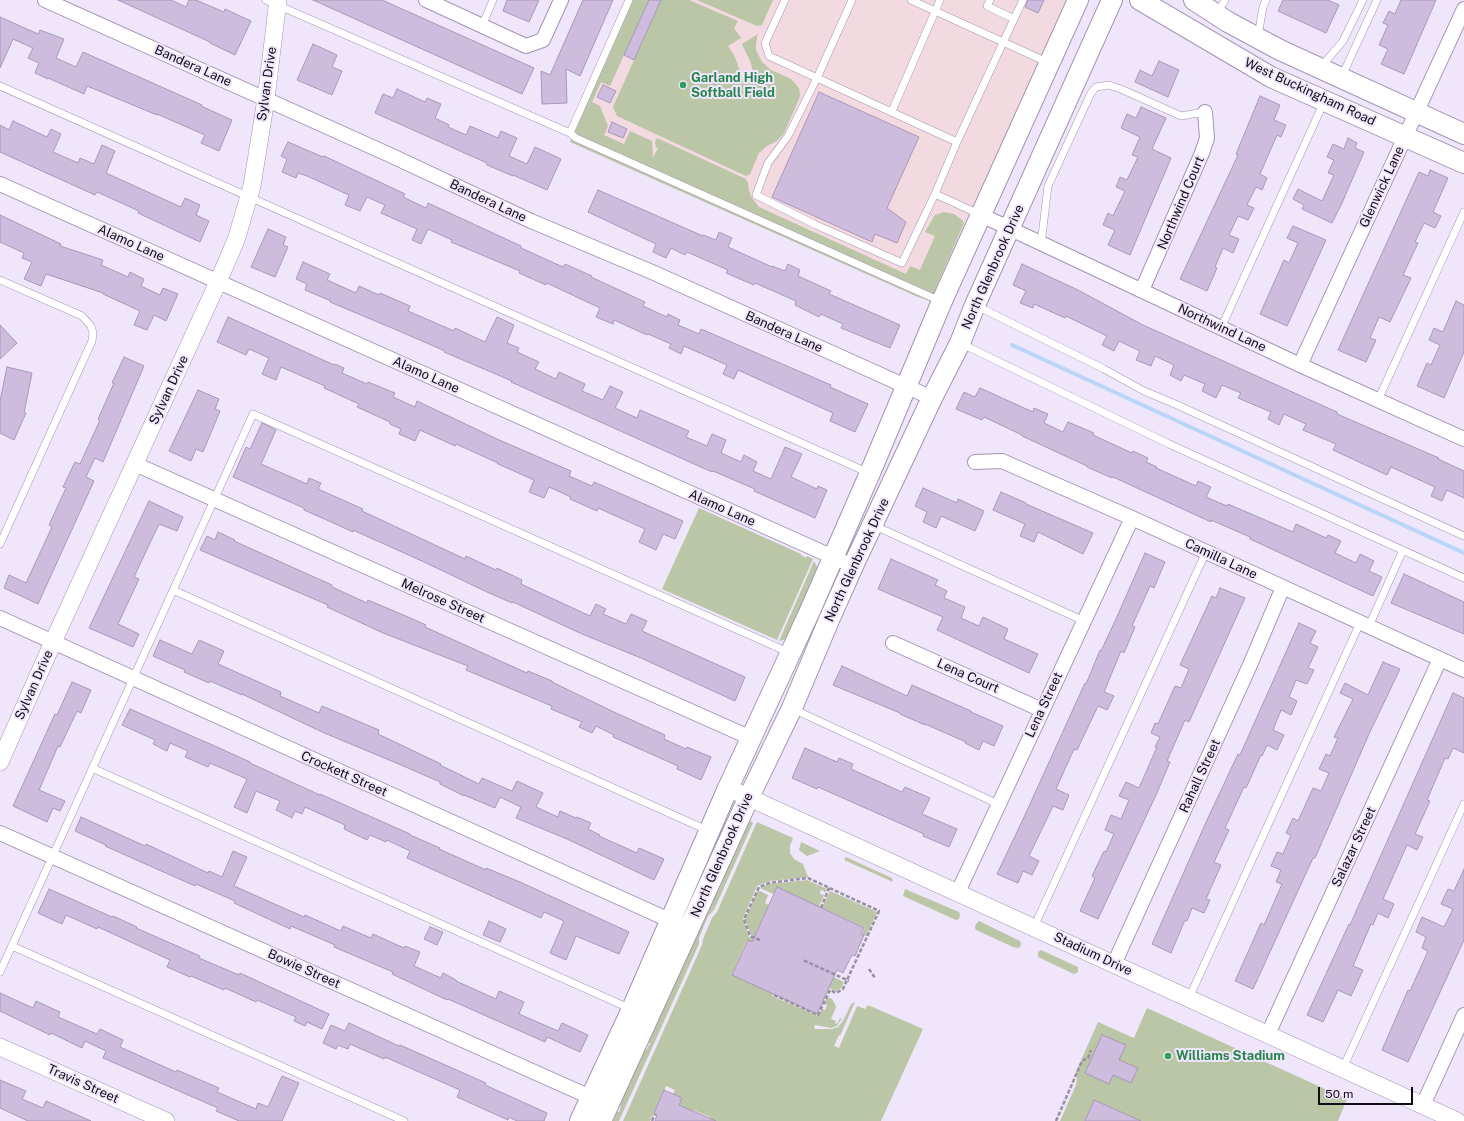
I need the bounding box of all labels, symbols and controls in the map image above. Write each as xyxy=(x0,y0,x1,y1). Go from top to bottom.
street label: Bandera Lane xyxy=(152,42,234,90)
street label: Sylvan Drive xyxy=(254,46,280,122)
street label: West Buckingham Road xyxy=(1242,55,1378,129)
place label: Garland High Softball Field xyxy=(691,70,775,101)
marker: Garland High Softball Field xyxy=(678,80,688,90)
street label: Glenwick Lane xyxy=(1356,144,1408,230)
street label: Northwind Court xyxy=(1154,154,1208,252)
street label: Bandera Lane xyxy=(447,176,529,226)
street label: North Glenbrook Drive xyxy=(958,202,1028,332)
street label: Alamo Lane xyxy=(95,221,167,265)
street label: Northwind Lane xyxy=(1175,301,1269,355)
street label: Bandera Lane xyxy=(743,308,825,356)
street label: Sylvan Drive xyxy=(146,353,192,427)
street label: Alamo Lane xyxy=(390,353,462,397)
street label: Alamo Lane xyxy=(686,486,758,530)
street label: North Glenbrook Drive xyxy=(821,496,893,624)
street label: Camilla Lane xyxy=(1182,535,1260,583)
street label: Melrose Street xyxy=(399,576,487,626)
street label: Sylvan Drive xyxy=(12,648,56,722)
street label: Lena Court xyxy=(935,655,1001,697)
street label: Lena Street xyxy=(1022,670,1066,740)
street label: Rahall Street xyxy=(1176,737,1224,815)
street label: Crockett Street xyxy=(298,748,390,800)
street label: North Glenbrook Drive xyxy=(687,790,757,920)
street label: Salazar Street xyxy=(1329,804,1379,890)
street label: Stadium Drive xyxy=(1051,929,1135,979)
street label: Bowie Street xyxy=(265,946,343,992)
place label: Williams Stadium xyxy=(1176,1048,1285,1064)
marker: Williams Stadium xyxy=(1163,1051,1173,1061)
street label: Travis Street xyxy=(45,1061,121,1107)
scale bar xyxy=(1320,1079,1415,1105)
text: 50 m xyxy=(1325,1087,1353,1101)

